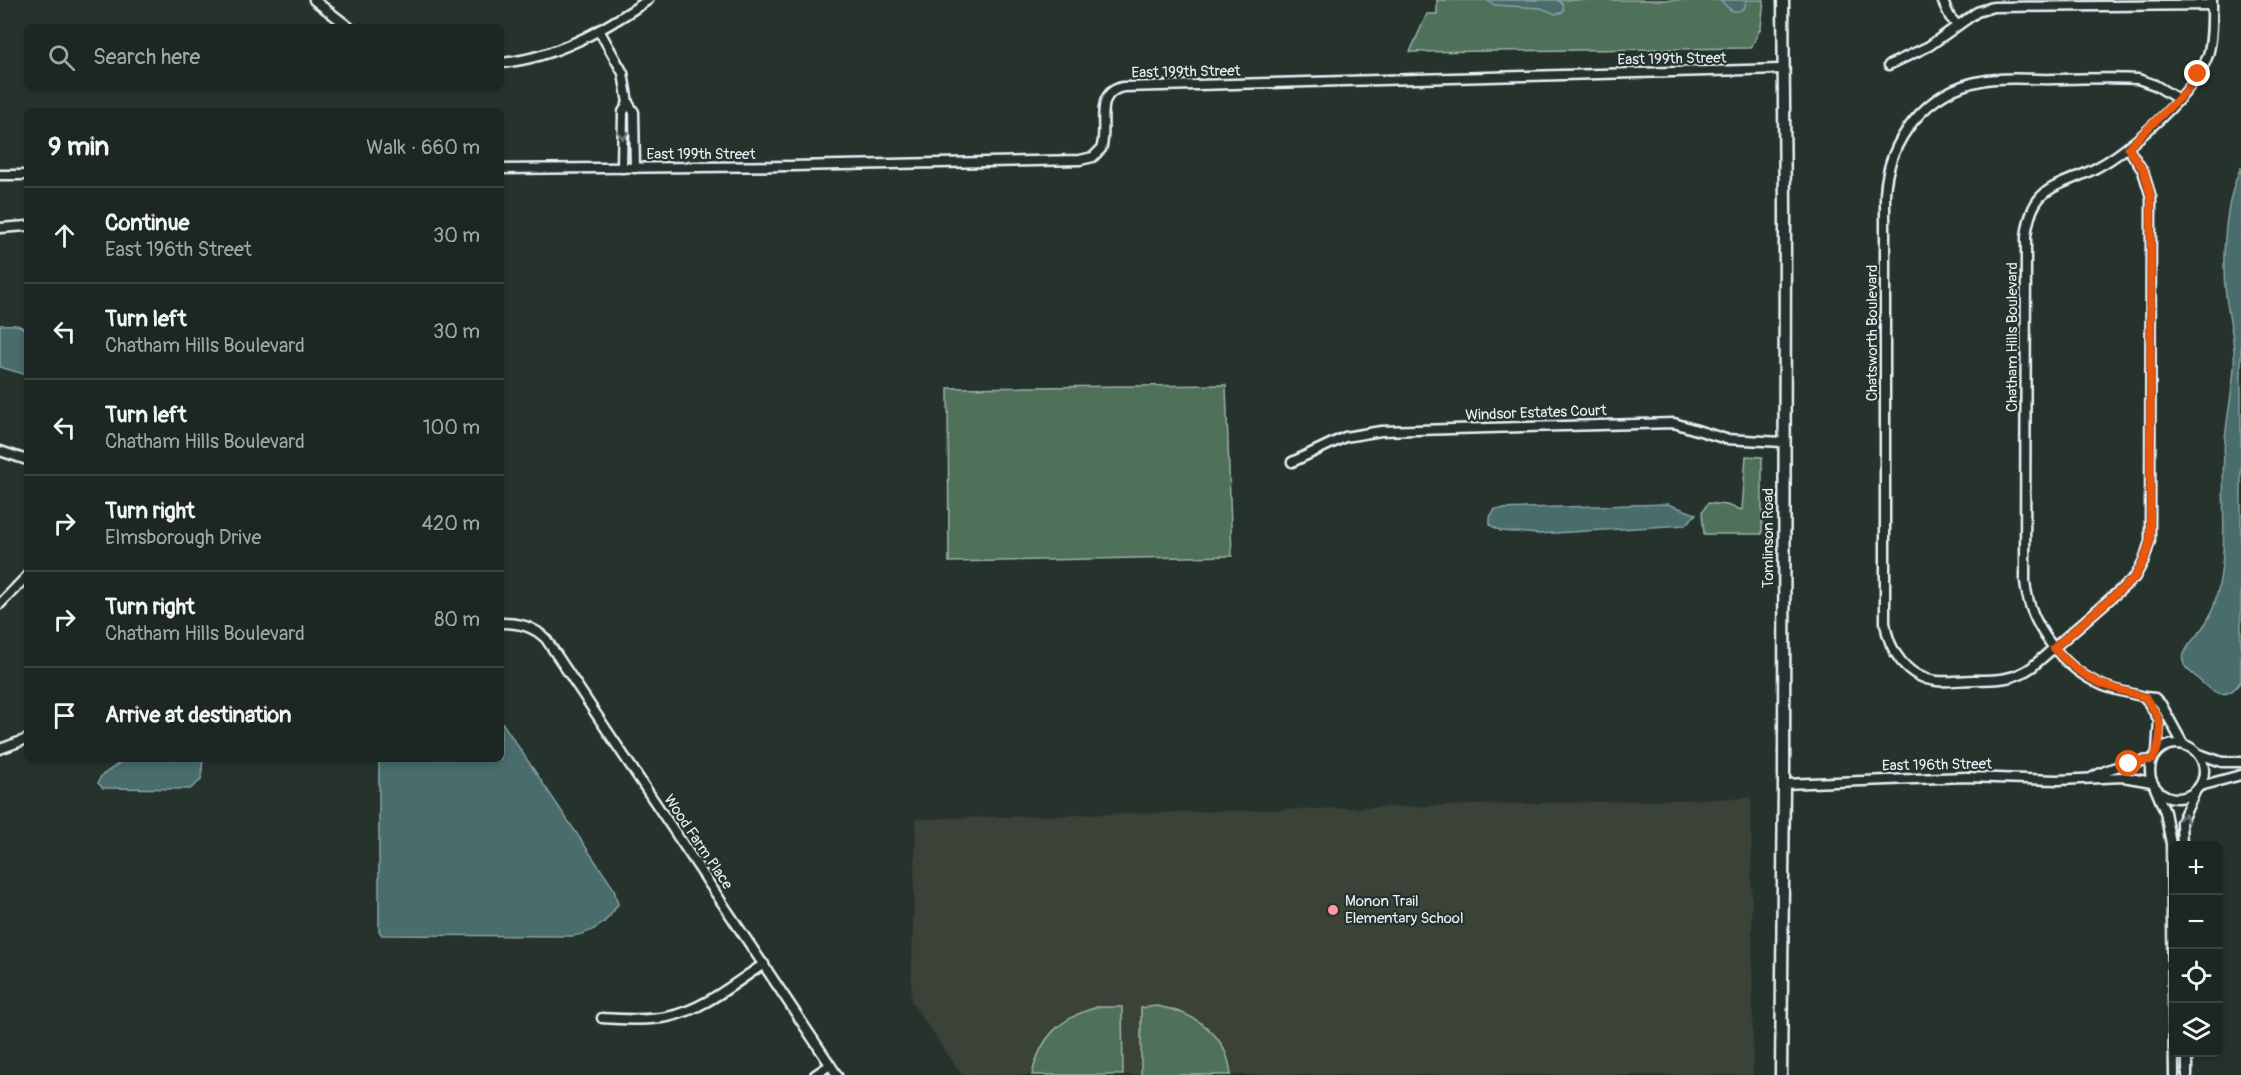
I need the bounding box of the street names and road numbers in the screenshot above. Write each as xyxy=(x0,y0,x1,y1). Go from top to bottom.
street label: East 199th Street xyxy=(1617,49,1728,69)
street label: East 199th Street xyxy=(1131,62,1242,82)
street label: East 199th Street xyxy=(646,145,757,164)
street label: Chatham Hills Boulevard xyxy=(2003,262,2022,412)
street label: Chatsworth Boulevard xyxy=(1863,265,1882,401)
street label: Windsor Estates Court xyxy=(1465,401,1608,425)
street label: Tomlinson Road xyxy=(1759,488,1778,588)
street label: East 196th Street xyxy=(1882,755,1993,775)
street label: Wood Farm Place xyxy=(659,791,737,894)

